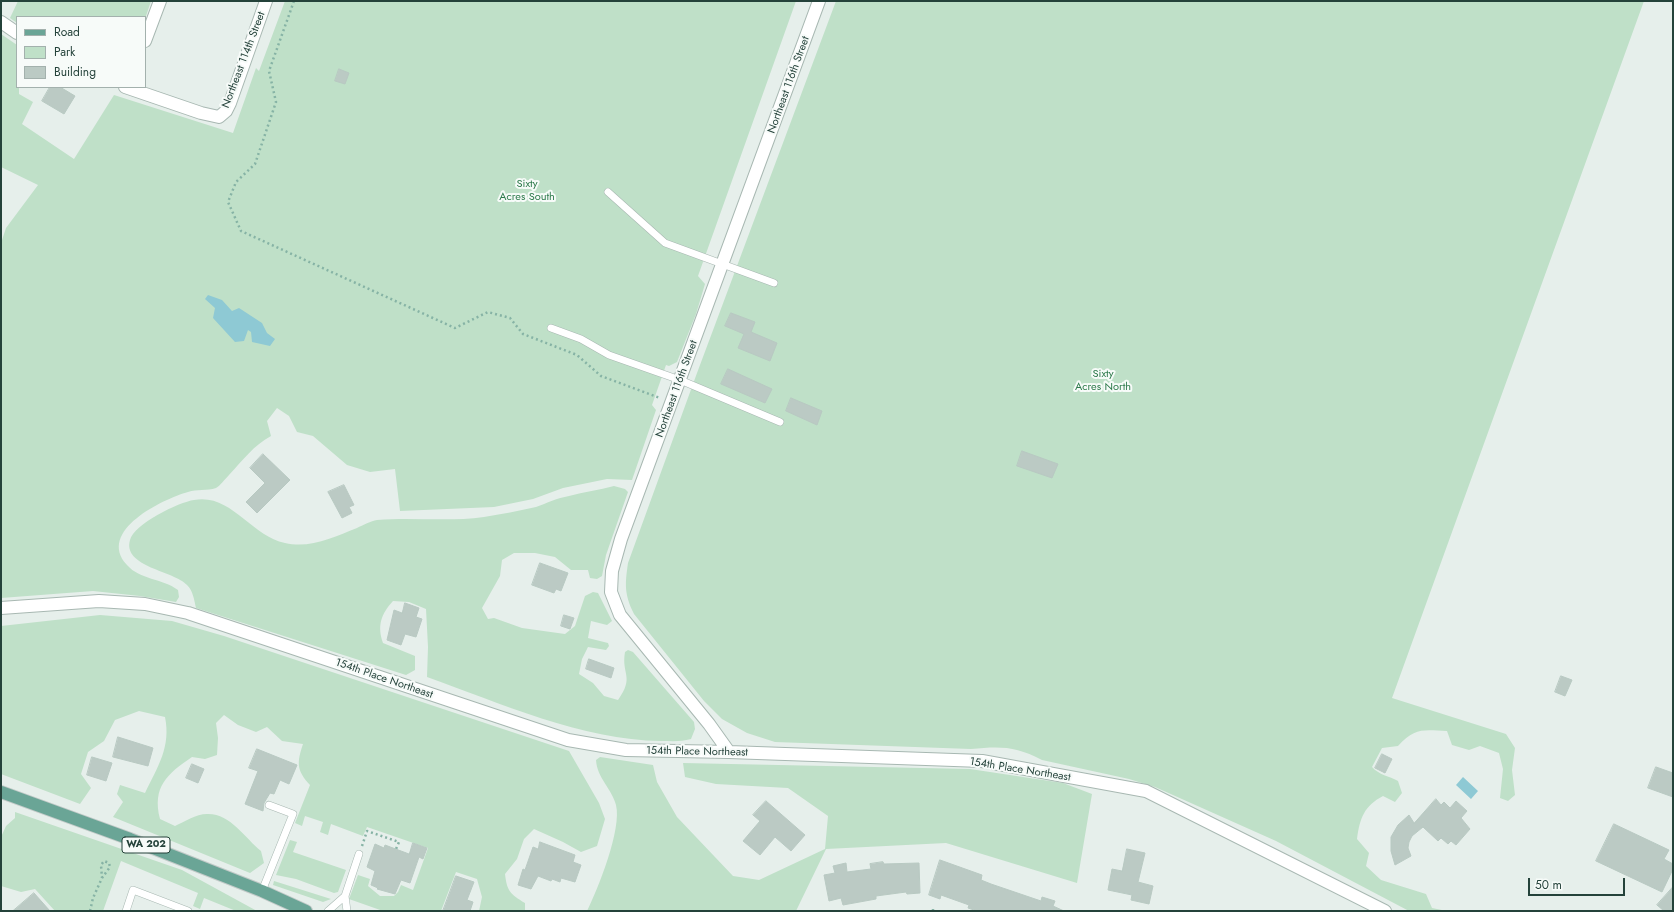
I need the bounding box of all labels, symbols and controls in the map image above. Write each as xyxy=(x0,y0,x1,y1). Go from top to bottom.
street label: Northeast 114th Street xyxy=(220,10,268,110)
legend xyxy=(16,16,146,88)
text: Road xyxy=(54,23,80,41)
street label: Northeast 116th Street xyxy=(765,35,813,135)
text: Park xyxy=(54,43,75,61)
text: Building xyxy=(54,63,96,81)
park label: Sixty Acres South xyxy=(499,177,555,203)
street label: Northeast 116th Street xyxy=(653,339,701,439)
park label: Sixty Acres North xyxy=(1075,367,1131,393)
street label: 154th Place Northeast xyxy=(334,656,434,702)
street label: 154th Place Northeast xyxy=(646,745,748,759)
street label: 154th Place Northeast xyxy=(969,755,1071,785)
road number: WA 202 xyxy=(122,837,170,853)
scale bar xyxy=(1530,870,1627,896)
text: 50 m xyxy=(1535,876,1562,894)

